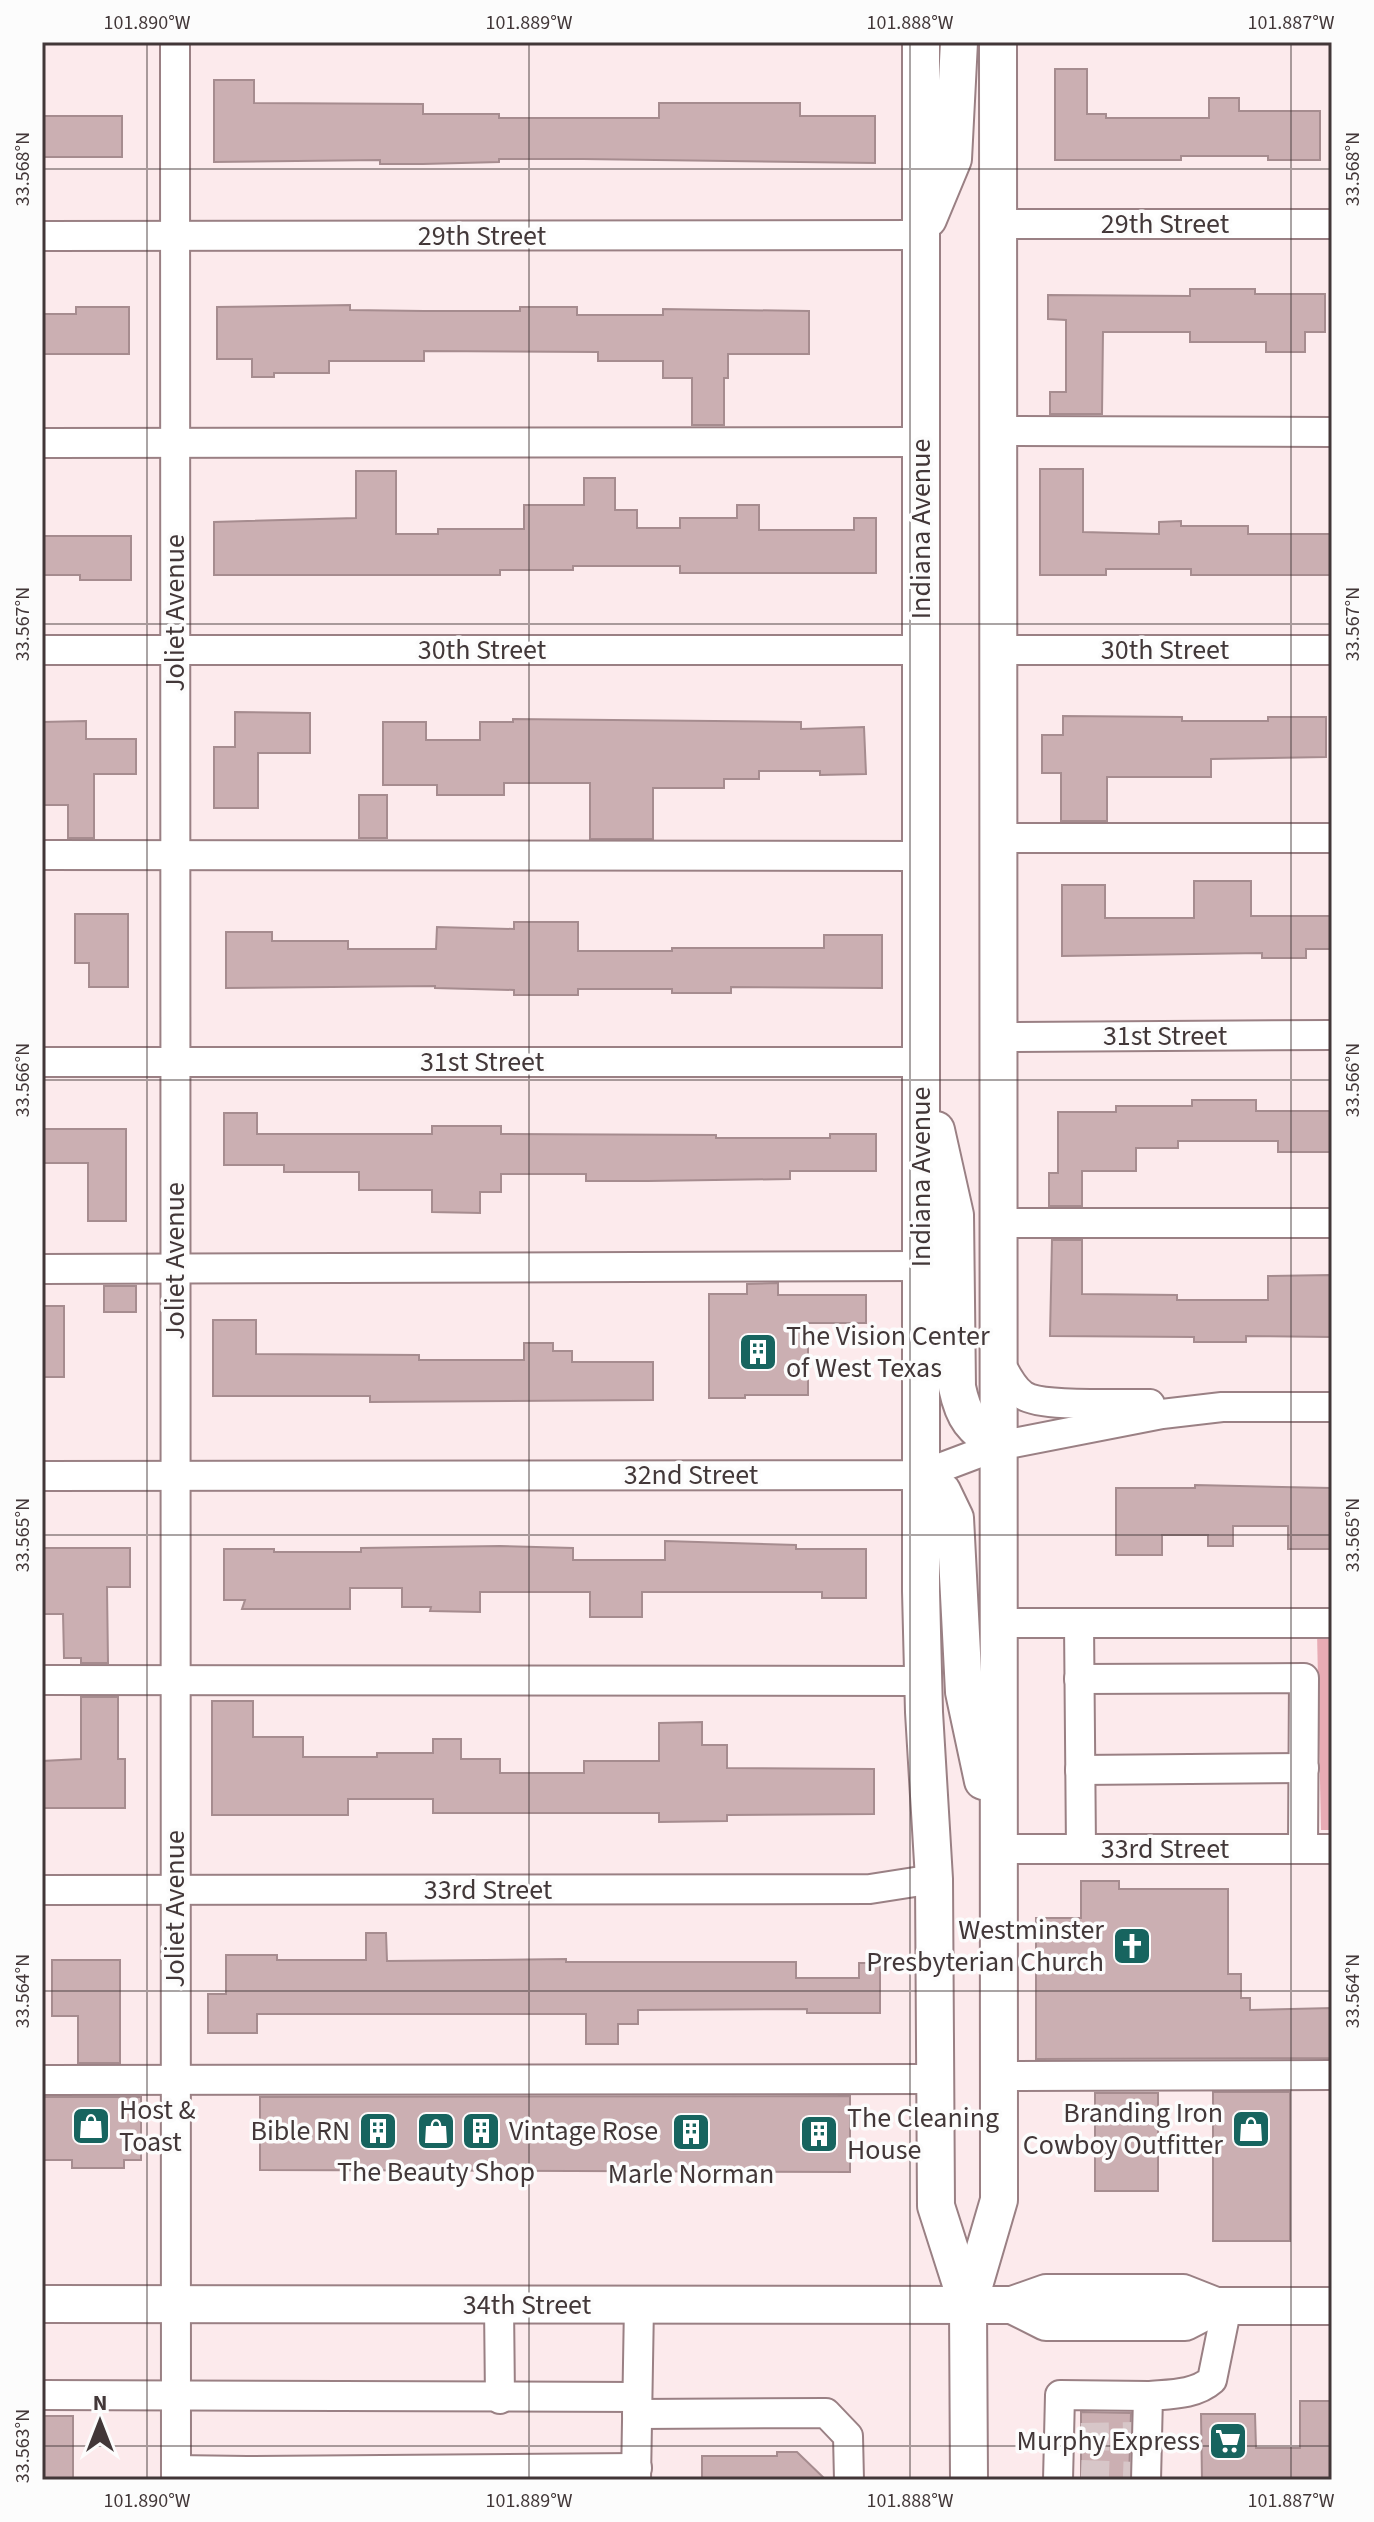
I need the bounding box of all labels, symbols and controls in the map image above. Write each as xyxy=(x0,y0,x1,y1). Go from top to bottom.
text: 101.890°W xyxy=(104,9,191,37)
text: 101.889°W xyxy=(486,9,573,37)
text: 101.888°W xyxy=(867,9,954,37)
text: 101.887°W xyxy=(1248,9,1335,37)
text: 33.568°N xyxy=(9,132,37,206)
text: 33.568°N xyxy=(1339,132,1367,206)
street label: 29th Street xyxy=(1101,204,1230,244)
street label: 29th Street xyxy=(418,216,547,256)
street label: Indiana Avenue xyxy=(901,439,941,619)
street label: Joliet Avenue xyxy=(155,534,195,692)
text: 33.567°N xyxy=(9,587,37,661)
text: 33.567°N xyxy=(1339,587,1367,661)
street label: 30th Street xyxy=(418,630,547,670)
street label: 30th Street xyxy=(1101,630,1230,670)
street label: 31st Street xyxy=(1103,1016,1228,1056)
street label: 31st Street xyxy=(420,1042,545,1082)
text: 33.566°N xyxy=(9,1043,37,1117)
text: 33.566°N xyxy=(1339,1043,1367,1117)
street label: Indiana Avenue xyxy=(901,1087,941,1267)
street label: Joliet Avenue xyxy=(155,1182,195,1340)
place label: The Vision Center of West Texas xyxy=(786,1316,990,1388)
building icon: The Vision Center of West Texas xyxy=(737,1331,779,1373)
street label: 32nd Street xyxy=(624,1455,759,1495)
text: 33.565°N xyxy=(9,1498,37,1572)
text: 33.565°N xyxy=(1339,1498,1367,1572)
street label: 33rd Street xyxy=(1101,1829,1230,1869)
street label: Joliet Avenue xyxy=(155,1830,195,1988)
street label: 33rd Street xyxy=(424,1870,553,1910)
place label: Westminster Presbyterian Church xyxy=(866,1910,1104,1982)
church icon: Westminster Presbyterian Church xyxy=(1111,1925,1153,1967)
text: 33.564°N xyxy=(9,1954,37,2028)
text: 33.564°N xyxy=(1339,1954,1367,2028)
place label: Host & Toast xyxy=(119,2090,196,2162)
place label: Branding Iron Cowboy Outfitter xyxy=(1023,2093,1223,2165)
place label: The Cleaning House xyxy=(847,2098,999,2170)
shop icon: Host & Toast xyxy=(70,2105,112,2147)
shop icon: Branding Iron Cowboy Outfitter xyxy=(1230,2108,1272,2150)
building icon: Bible RN xyxy=(357,2110,399,2152)
shop icon: The Beauty Shop xyxy=(415,2110,457,2152)
building icon: Vintage Rose xyxy=(460,2110,502,2152)
place label: Bible RN xyxy=(250,2111,350,2151)
place label: Vintage Rose xyxy=(509,2111,658,2151)
building icon: Marle Norman xyxy=(670,2111,712,2153)
building icon: The Cleaning House xyxy=(798,2113,840,2155)
place label: The Beauty Shop xyxy=(337,2152,535,2192)
place label: Marle Norman xyxy=(608,2154,774,2194)
street label: 34th Street xyxy=(463,2285,592,2325)
north arrow xyxy=(60,2382,140,2462)
text: N xyxy=(93,2387,107,2419)
text: 33.563°N xyxy=(9,2409,37,2483)
supermarket icon: Murphy Express xyxy=(1207,2420,1249,2462)
place label: Murphy Express xyxy=(1017,2421,1200,2461)
text: 101.890°W xyxy=(104,2487,191,2515)
text: 101.889°W xyxy=(486,2487,573,2515)
text: 101.888°W xyxy=(867,2487,954,2515)
text: 101.887°W xyxy=(1248,2487,1335,2515)

